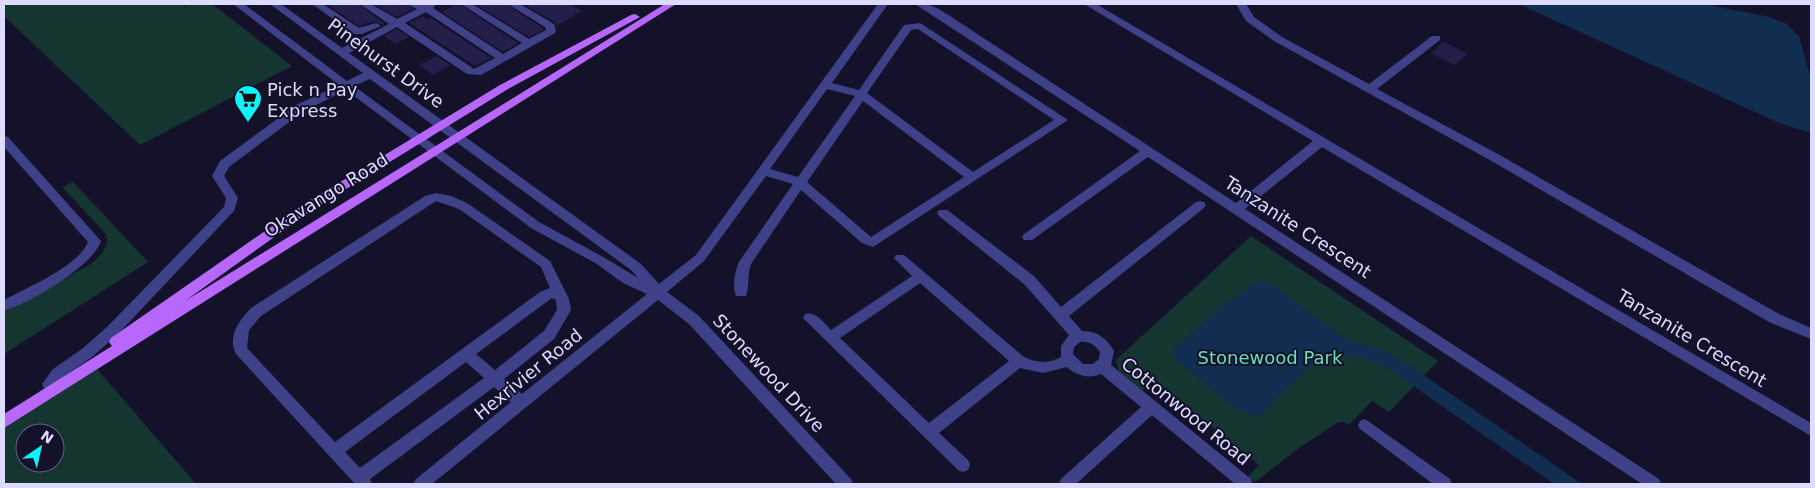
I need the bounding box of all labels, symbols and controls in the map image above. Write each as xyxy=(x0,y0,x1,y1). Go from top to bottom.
street label: Pinehurst Drive xyxy=(324,14,448,112)
place label: Pick n Pay Express xyxy=(267,79,358,121)
supermarket icon: Pick n Pay Express xyxy=(233,84,263,123)
street label: Okavango Road xyxy=(260,149,392,241)
street label: Tanzanite Crescent xyxy=(1220,171,1375,282)
street label: Tanzanite Crescent xyxy=(1613,285,1771,391)
street label: Stonewood Drive xyxy=(709,310,829,436)
street label: Hexrivier Road xyxy=(470,324,586,424)
park label: Stonewood Park xyxy=(1198,347,1343,368)
street label: Cottonwood Road xyxy=(1118,353,1254,469)
north arrow xyxy=(15,423,65,473)
text: N xyxy=(38,427,57,447)

